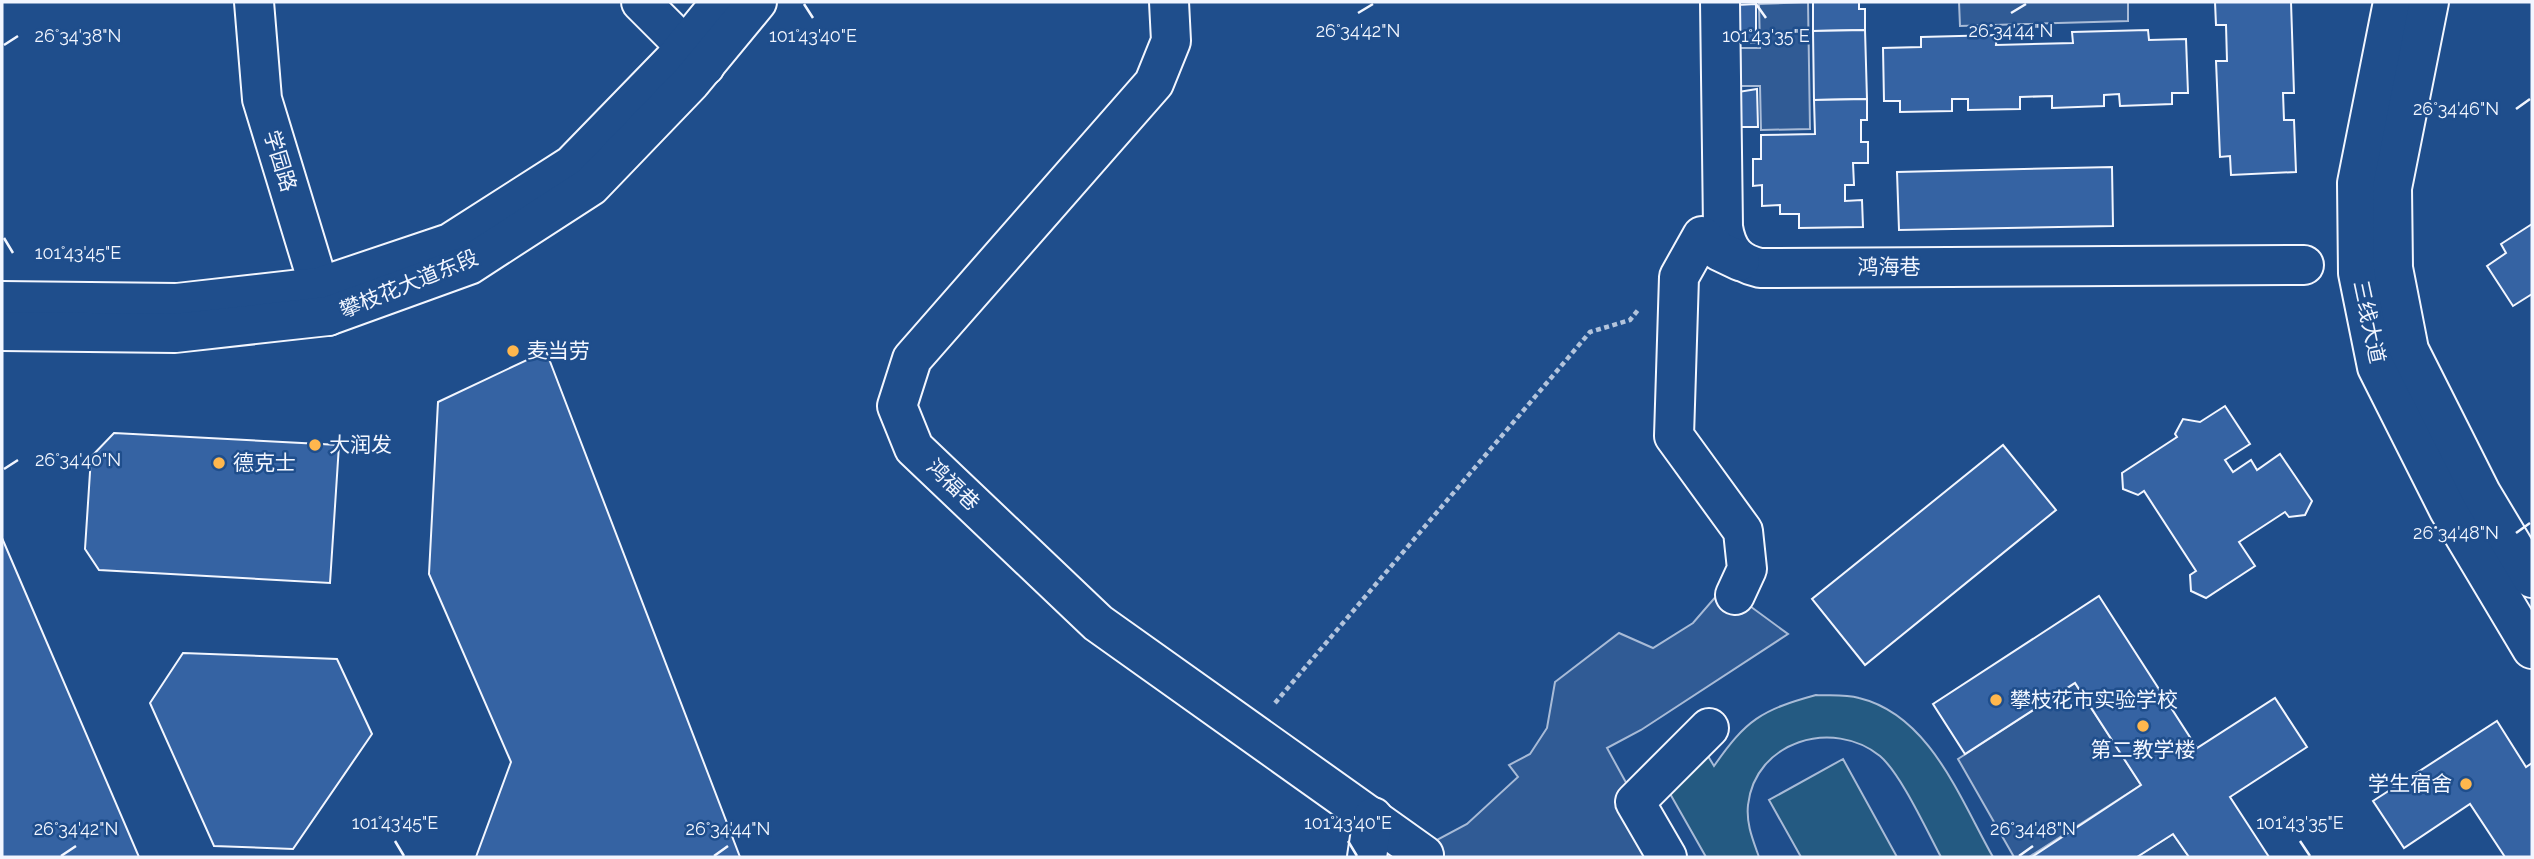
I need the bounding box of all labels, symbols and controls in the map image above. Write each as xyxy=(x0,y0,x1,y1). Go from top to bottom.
text: 26°34'42"N xyxy=(1316,20,1400,41)
text: 26°34'44"N xyxy=(1969,20,2054,41)
text: 26°34'38"N xyxy=(35,25,121,46)
text: 101°43'40"E xyxy=(769,25,857,46)
text: 101°43'35"E xyxy=(1722,25,1810,46)
text: 26°34'46"N xyxy=(2413,98,2499,119)
street label: 学园路 xyxy=(259,127,302,195)
text: 101°43'45"E xyxy=(35,242,121,263)
street label: 攀枝花大道东段 xyxy=(336,244,482,323)
street label: 鸿海巷 xyxy=(1858,254,1921,279)
street label: 三线大道 xyxy=(2349,278,2390,366)
place label: 麦当劳 xyxy=(527,338,590,363)
marker: 麦当劳 xyxy=(505,343,521,359)
place label: 大润发 xyxy=(329,432,392,457)
marker: 大润发 xyxy=(307,437,323,453)
text: 26°34'40"N xyxy=(35,449,121,470)
place label: 德克士 xyxy=(233,450,296,475)
street label: 鸿福巷 xyxy=(922,454,985,516)
marker: 德克士 xyxy=(211,455,227,471)
text: 26°34'48"N xyxy=(2413,522,2499,543)
place label: 攀枝花市实验学校 xyxy=(2010,687,2178,712)
marker: 攀枝花市实验学校 xyxy=(1988,692,2004,708)
marker: 第二教学楼 xyxy=(2135,718,2151,734)
place label: 第二教学楼 xyxy=(2091,737,2196,762)
place label: 学生宿舍 xyxy=(2368,771,2452,796)
marker: 学生宿舍 xyxy=(2458,776,2474,792)
text: 101°43'45"E xyxy=(352,812,438,833)
text: 101°43'40"E xyxy=(1304,812,1392,833)
text: 101°43'35"E xyxy=(2256,812,2344,833)
text: 26°34'42"N xyxy=(34,818,118,839)
text: 26°34'44"N xyxy=(686,818,771,839)
text: 26°34'48"N xyxy=(1990,818,2076,839)

